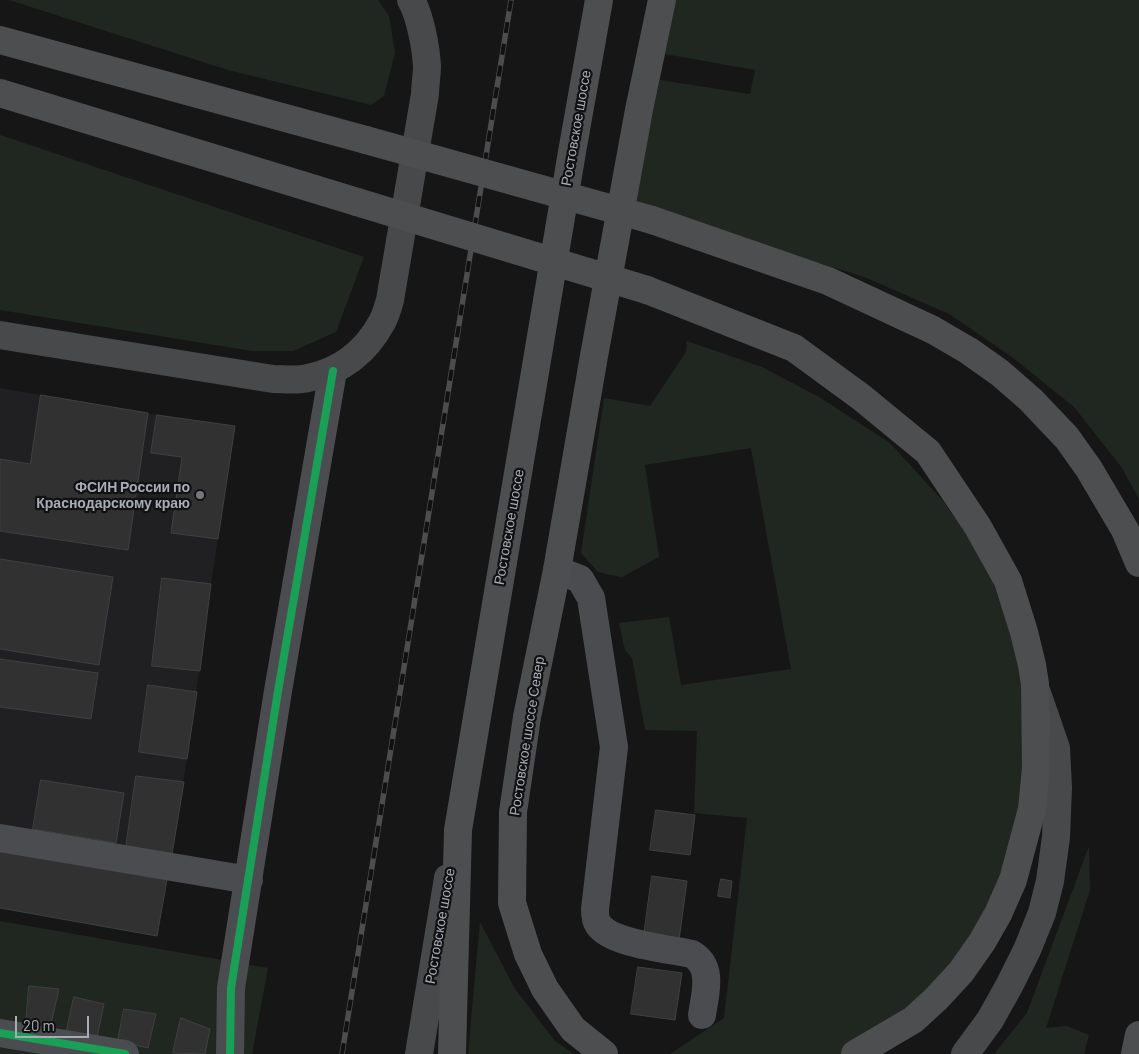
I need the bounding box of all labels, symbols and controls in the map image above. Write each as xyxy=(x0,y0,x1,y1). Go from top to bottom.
street label: Ростовское шоссе xyxy=(558,69,594,187)
street label: Ростовское шоссе xyxy=(491,468,527,586)
place label: ФСИН России по Краснодарскому краю xyxy=(36,479,190,512)
marker: ФСИН России по Краснодарскому краю xyxy=(194,489,206,501)
street label: Ростовское шоссе Север xyxy=(506,655,548,817)
street label: Ростовское шоссе xyxy=(422,867,458,985)
scale bar xyxy=(18,1006,91,1038)
text: 20 m xyxy=(23,1016,55,1034)

